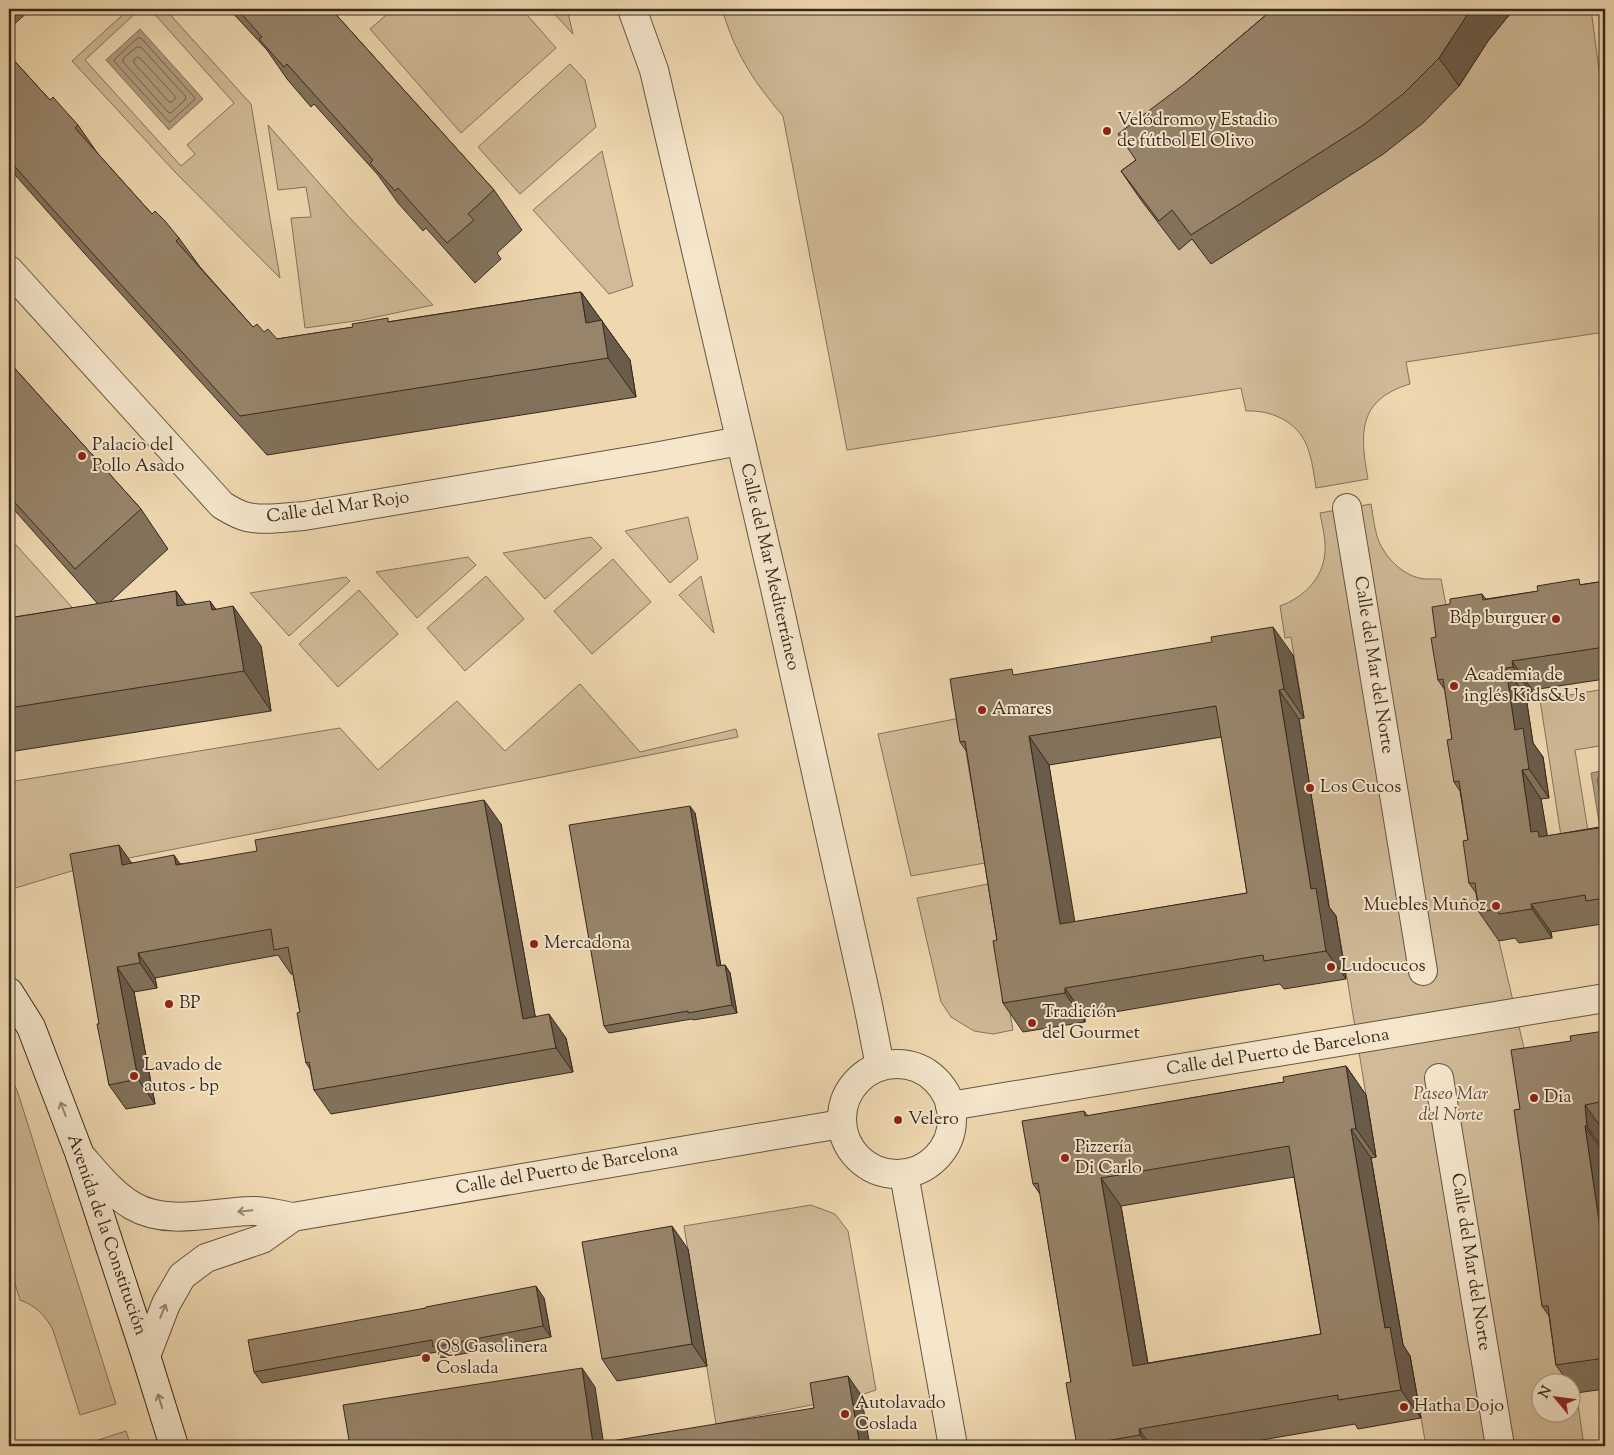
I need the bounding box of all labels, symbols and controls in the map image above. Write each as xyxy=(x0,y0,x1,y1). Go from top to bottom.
place label: Velódromo y Estadio de fútbol El Olivo xyxy=(1117,108,1278,155)
marker: Velódromo y Estadio de fútbol El Olivo xyxy=(1101,125,1113,137)
place label: Palacio del Pollo Asado xyxy=(92,433,184,480)
marker: Palacio del Pollo Asado xyxy=(76,450,88,462)
street label: Calle del Mar Mediterráneo xyxy=(733,461,806,673)
street label: Calle del Mar Rojo xyxy=(265,485,411,531)
street label: Calle del Mar del Norte xyxy=(1346,574,1400,756)
place label: Bdp burguer xyxy=(1450,606,1546,632)
marker: Bdp burguer xyxy=(1550,613,1562,625)
place label: Academia de inglés Kids&Us xyxy=(1464,663,1586,710)
marker: Academia de inglés Kids&Us xyxy=(1448,680,1460,692)
place label: Amares xyxy=(992,697,1052,723)
marker: Amares xyxy=(976,704,988,716)
place label: Los Cucos xyxy=(1320,775,1401,801)
marker: Los Cucos xyxy=(1304,782,1316,794)
place label: Muebles Muñoz xyxy=(1364,893,1486,919)
marker: Muebles Muñoz xyxy=(1490,900,1502,912)
place label: Mercadona xyxy=(544,931,630,957)
marker: Mercadona xyxy=(528,938,540,950)
place label: Ludocucos xyxy=(1341,954,1426,980)
marker: Ludocucos xyxy=(1325,961,1337,973)
place label: BP xyxy=(179,991,201,1017)
marker: BP xyxy=(163,998,175,1010)
place label: Tradición del Gourmet xyxy=(1042,1000,1140,1047)
marker: Tradición del Gourmet xyxy=(1026,1017,1038,1029)
street label: Calle del Puerto de Barcelona xyxy=(1165,1023,1391,1083)
place label: Lavado de autos - bp xyxy=(144,1053,222,1100)
marker: Lavado de autos - bp xyxy=(128,1070,140,1082)
park label: Paseo Mar del Norte xyxy=(1414,1082,1489,1129)
place label: Dia xyxy=(1544,1085,1572,1111)
marker: Dia xyxy=(1528,1092,1540,1104)
one-way arrow xyxy=(58,1102,67,1117)
place label: Velero xyxy=(908,1107,959,1133)
marker: Velero xyxy=(892,1114,904,1126)
street label: Avenida de la Constitución xyxy=(59,1131,153,1339)
place label: Pizzería Di Carlo xyxy=(1075,1135,1142,1182)
street label: Calle del Puerto de Barcelona xyxy=(454,1138,680,1202)
marker: Pizzería Di Carlo xyxy=(1059,1152,1071,1164)
street label: Calle del Mar del Norte xyxy=(1443,1171,1497,1353)
one-way arrow xyxy=(237,1206,253,1216)
one-way arrow xyxy=(159,1304,168,1319)
place label: Q8 Gasolinera Coslada xyxy=(436,1335,548,1382)
marker: Q8 Gasolinera Coslada xyxy=(420,1352,432,1364)
north arrow xyxy=(1532,1372,1582,1422)
text: N xyxy=(1535,1383,1558,1402)
place label: Autolavado Coslada xyxy=(855,1391,946,1438)
one-way arrow xyxy=(154,1394,164,1410)
place label: Hatha Dojo xyxy=(1414,1394,1504,1420)
marker: Hatha Dojo xyxy=(1398,1401,1410,1413)
marker: Autolavado Coslada xyxy=(839,1408,851,1420)

